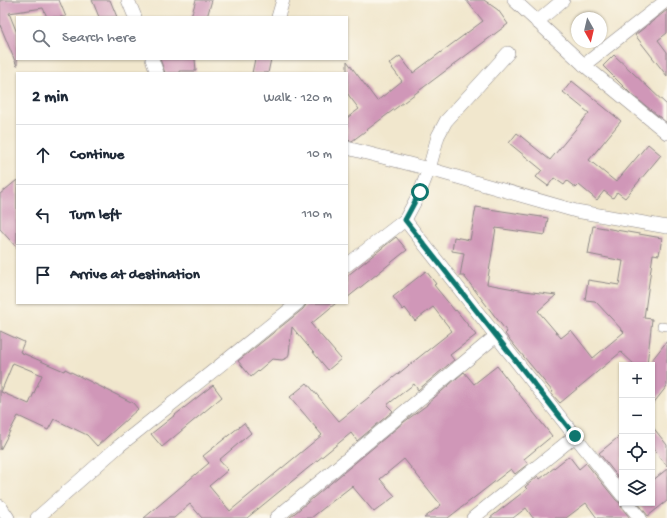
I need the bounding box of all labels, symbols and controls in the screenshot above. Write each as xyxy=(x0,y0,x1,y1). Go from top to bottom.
north arrow xyxy=(571,12,607,48)
search box xyxy=(16,16,348,60)
icon: search xyxy=(30,27,52,49)
text: Search here xyxy=(62,29,136,47)
text: 2 min xyxy=(32,88,68,108)
text: Walk · 120 m xyxy=(264,91,332,106)
icon: ahead xyxy=(32,144,54,166)
text: Continue xyxy=(70,146,124,164)
text: 10 m xyxy=(307,147,332,162)
route start xyxy=(411,183,429,201)
icon: left xyxy=(32,204,54,226)
text: Turn left xyxy=(70,206,121,224)
text: 110 m xyxy=(302,207,332,222)
icon: arrive xyxy=(32,264,54,286)
text: Arrive at destination xyxy=(70,266,200,284)
map controls xyxy=(619,362,655,506)
button: + xyxy=(619,362,655,398)
button: − xyxy=(619,398,655,434)
route end xyxy=(566,427,584,445)
button: locate xyxy=(619,434,655,470)
button: layers xyxy=(619,470,655,506)

